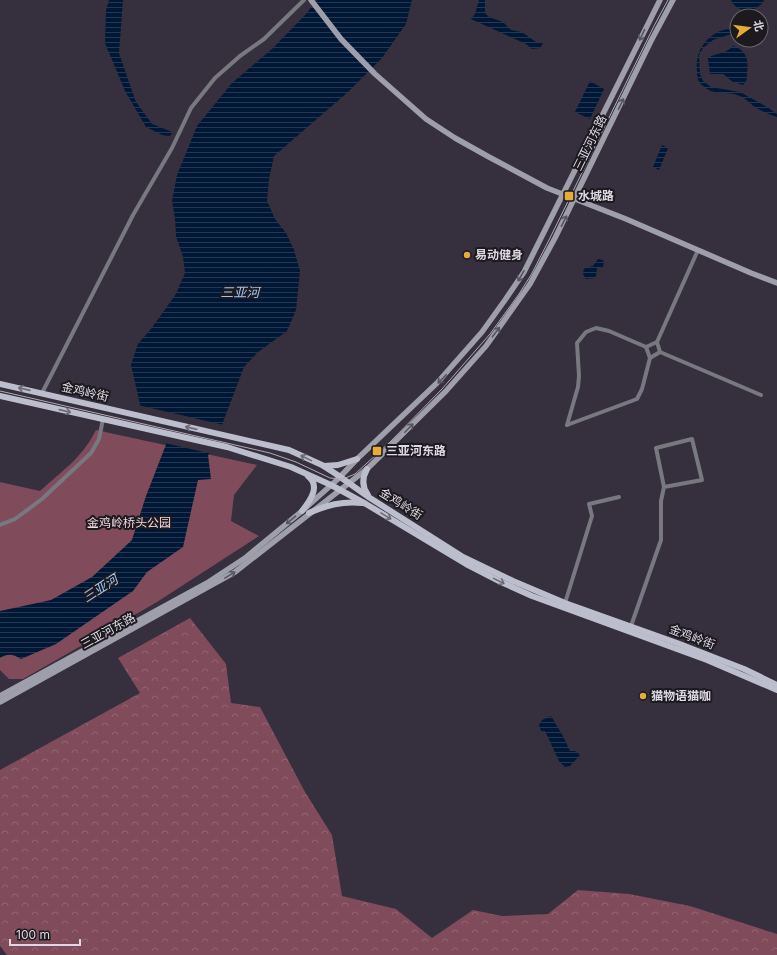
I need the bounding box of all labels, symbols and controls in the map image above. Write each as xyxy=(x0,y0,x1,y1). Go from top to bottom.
north arrow xyxy=(729,8,769,48)
text: 北 xyxy=(751,19,767,33)
one-way arrow xyxy=(638,28,645,40)
one-way arrow xyxy=(617,99,625,111)
street label: 三亚河东路 xyxy=(570,113,609,173)
place label: 水城路 xyxy=(578,188,614,203)
marker: 水城路 xyxy=(563,190,575,202)
one-way arrow xyxy=(561,216,568,228)
place label: 易动健身 xyxy=(475,247,523,262)
marker: 易动健身 xyxy=(462,250,472,260)
one-way arrow xyxy=(516,270,524,282)
water label: 三亚河 xyxy=(220,284,262,300)
one-way arrow xyxy=(492,327,500,338)
one-way arrow xyxy=(437,374,446,384)
street label: 金鸡岭街 xyxy=(60,379,110,404)
one-way arrow xyxy=(18,385,31,393)
one-way arrow xyxy=(59,407,72,415)
one-way arrow xyxy=(404,423,413,433)
one-way arrow xyxy=(185,424,198,432)
place label: 三亚河东路 xyxy=(386,443,446,458)
marker: 三亚河东路 xyxy=(371,445,383,457)
one-way arrow xyxy=(300,454,312,461)
street label: 金鸡岭街 xyxy=(377,484,426,523)
one-way arrow xyxy=(380,513,392,521)
park label: 金鸡岭桥头公园 xyxy=(87,515,171,530)
one-way arrow xyxy=(286,516,296,525)
water label: 三亚河 xyxy=(79,569,123,605)
one-way arrow xyxy=(224,571,235,579)
one-way arrow xyxy=(493,578,505,585)
street label: 三亚河东路 xyxy=(78,609,138,652)
street label: 金鸡岭街 xyxy=(667,621,717,652)
place label: 猫物语猫咖 xyxy=(651,688,711,703)
marker: 猫物语猫咖 xyxy=(638,691,648,701)
scale bar xyxy=(10,921,80,947)
text: 100 m xyxy=(16,927,50,942)

